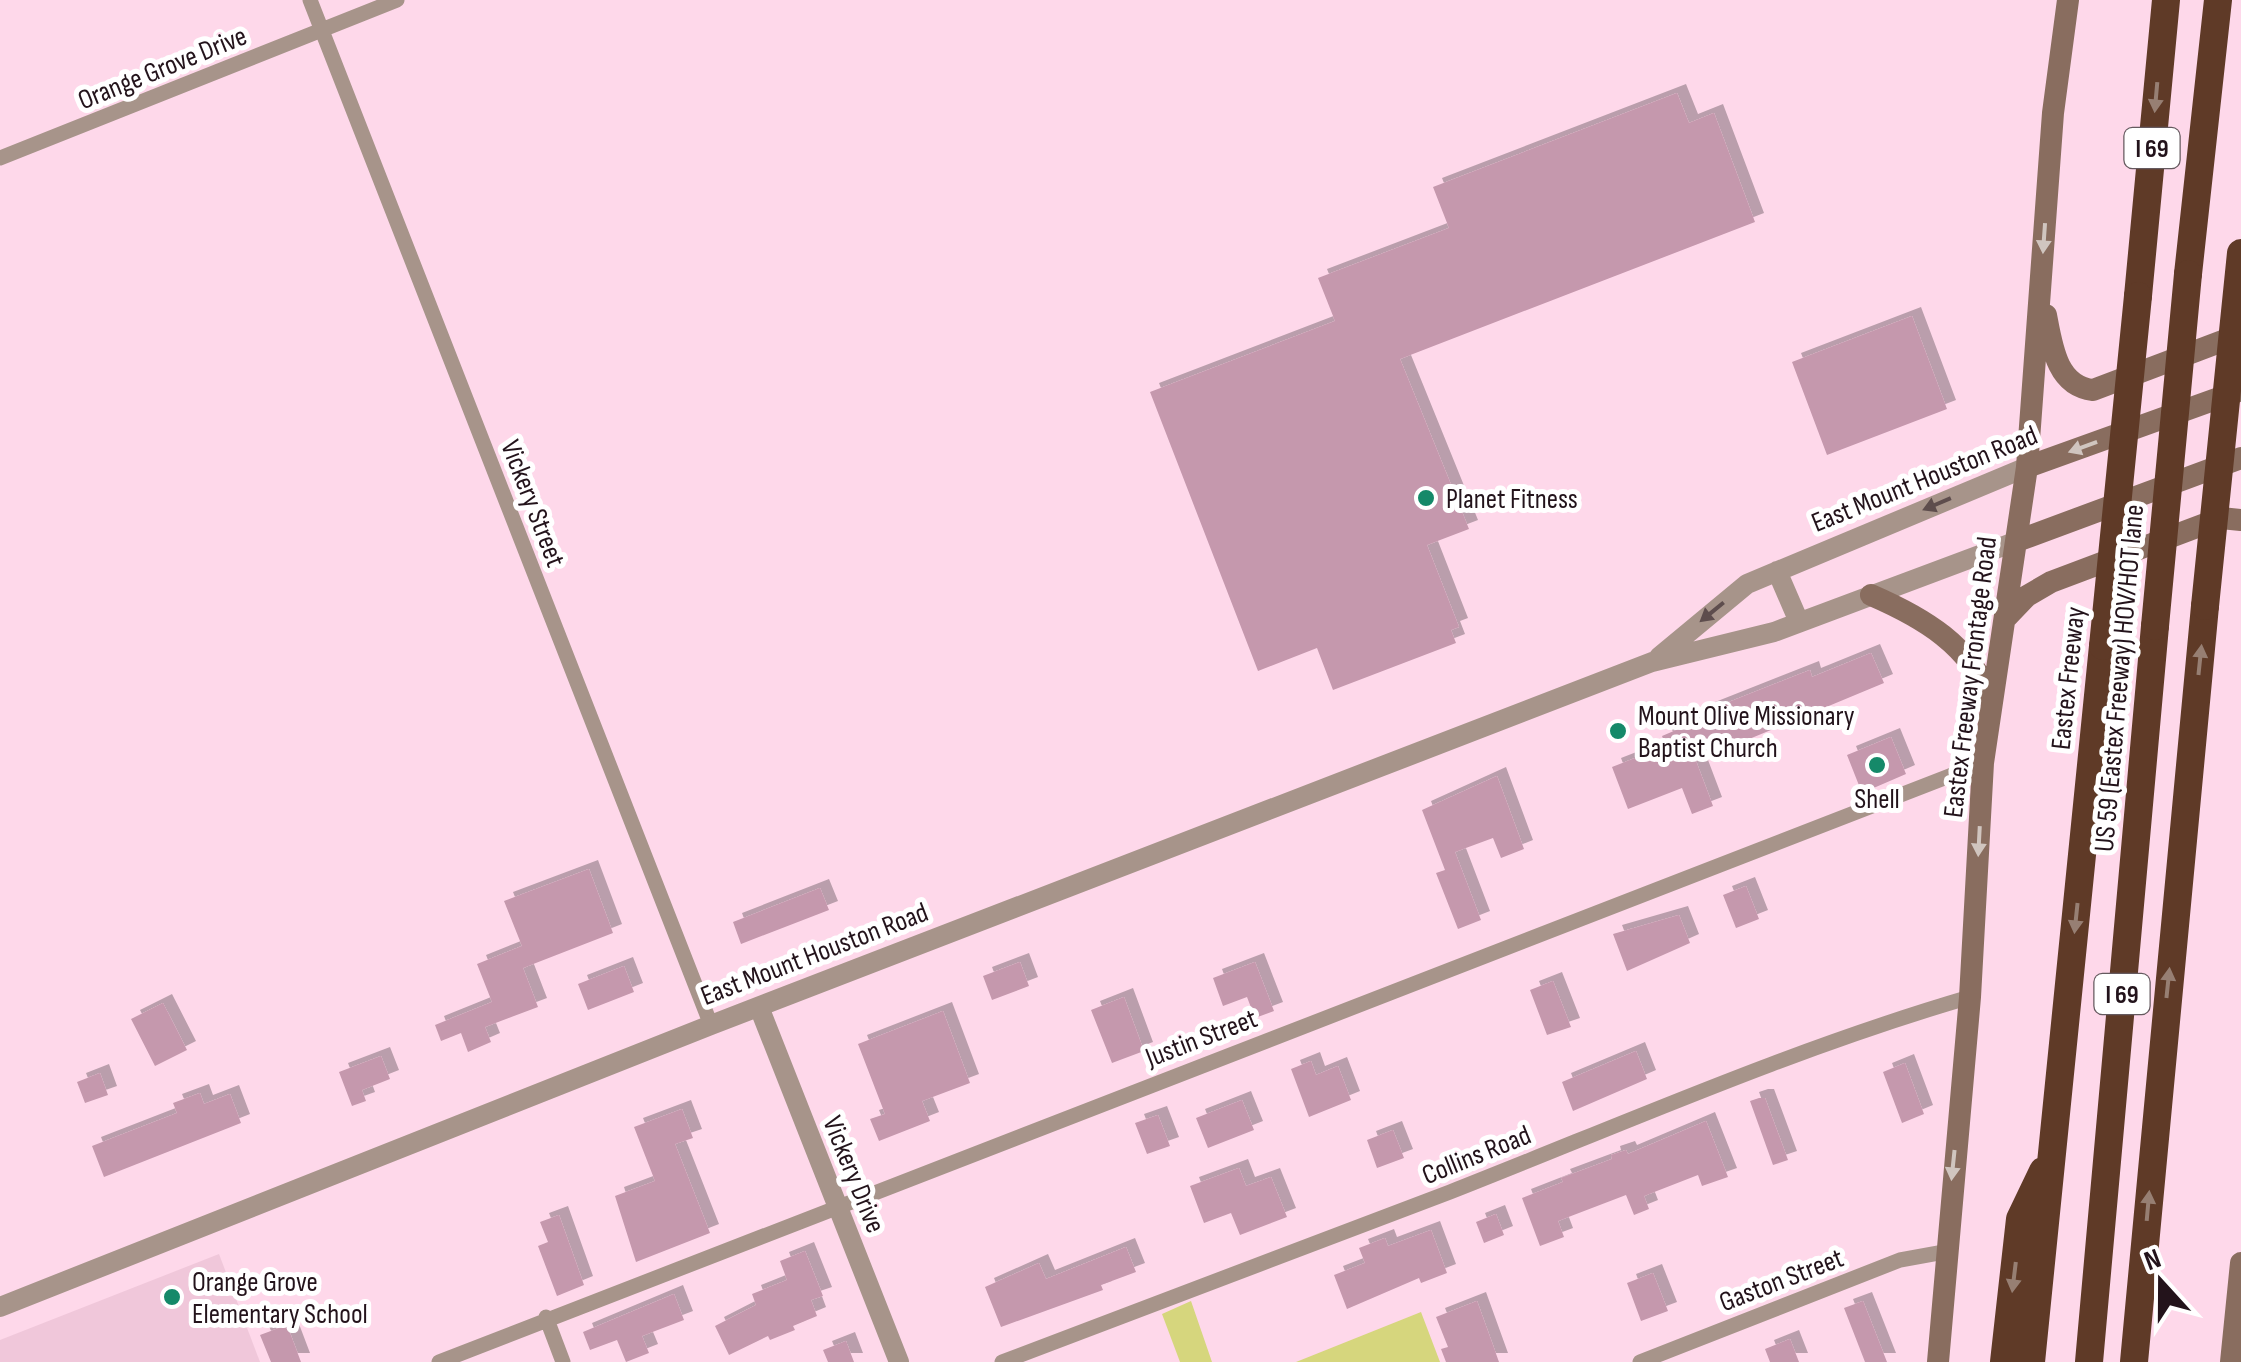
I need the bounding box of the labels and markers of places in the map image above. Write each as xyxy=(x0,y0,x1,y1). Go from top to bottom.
place label: Planet Fitness xyxy=(1446,483,1578,516)
marker: Planet Fitness xyxy=(1415,487,1437,509)
place label: Mount Olive Missionary Baptist Church xyxy=(1638,700,1855,765)
marker: Mount Olive Missionary Baptist Church xyxy=(1607,720,1629,742)
marker: Shell xyxy=(1866,754,1888,776)
place label: Shell xyxy=(1854,783,1900,816)
place label: Orange Grove Elementary School xyxy=(192,1266,368,1331)
marker: Orange Grove Elementary School xyxy=(161,1286,183,1308)

